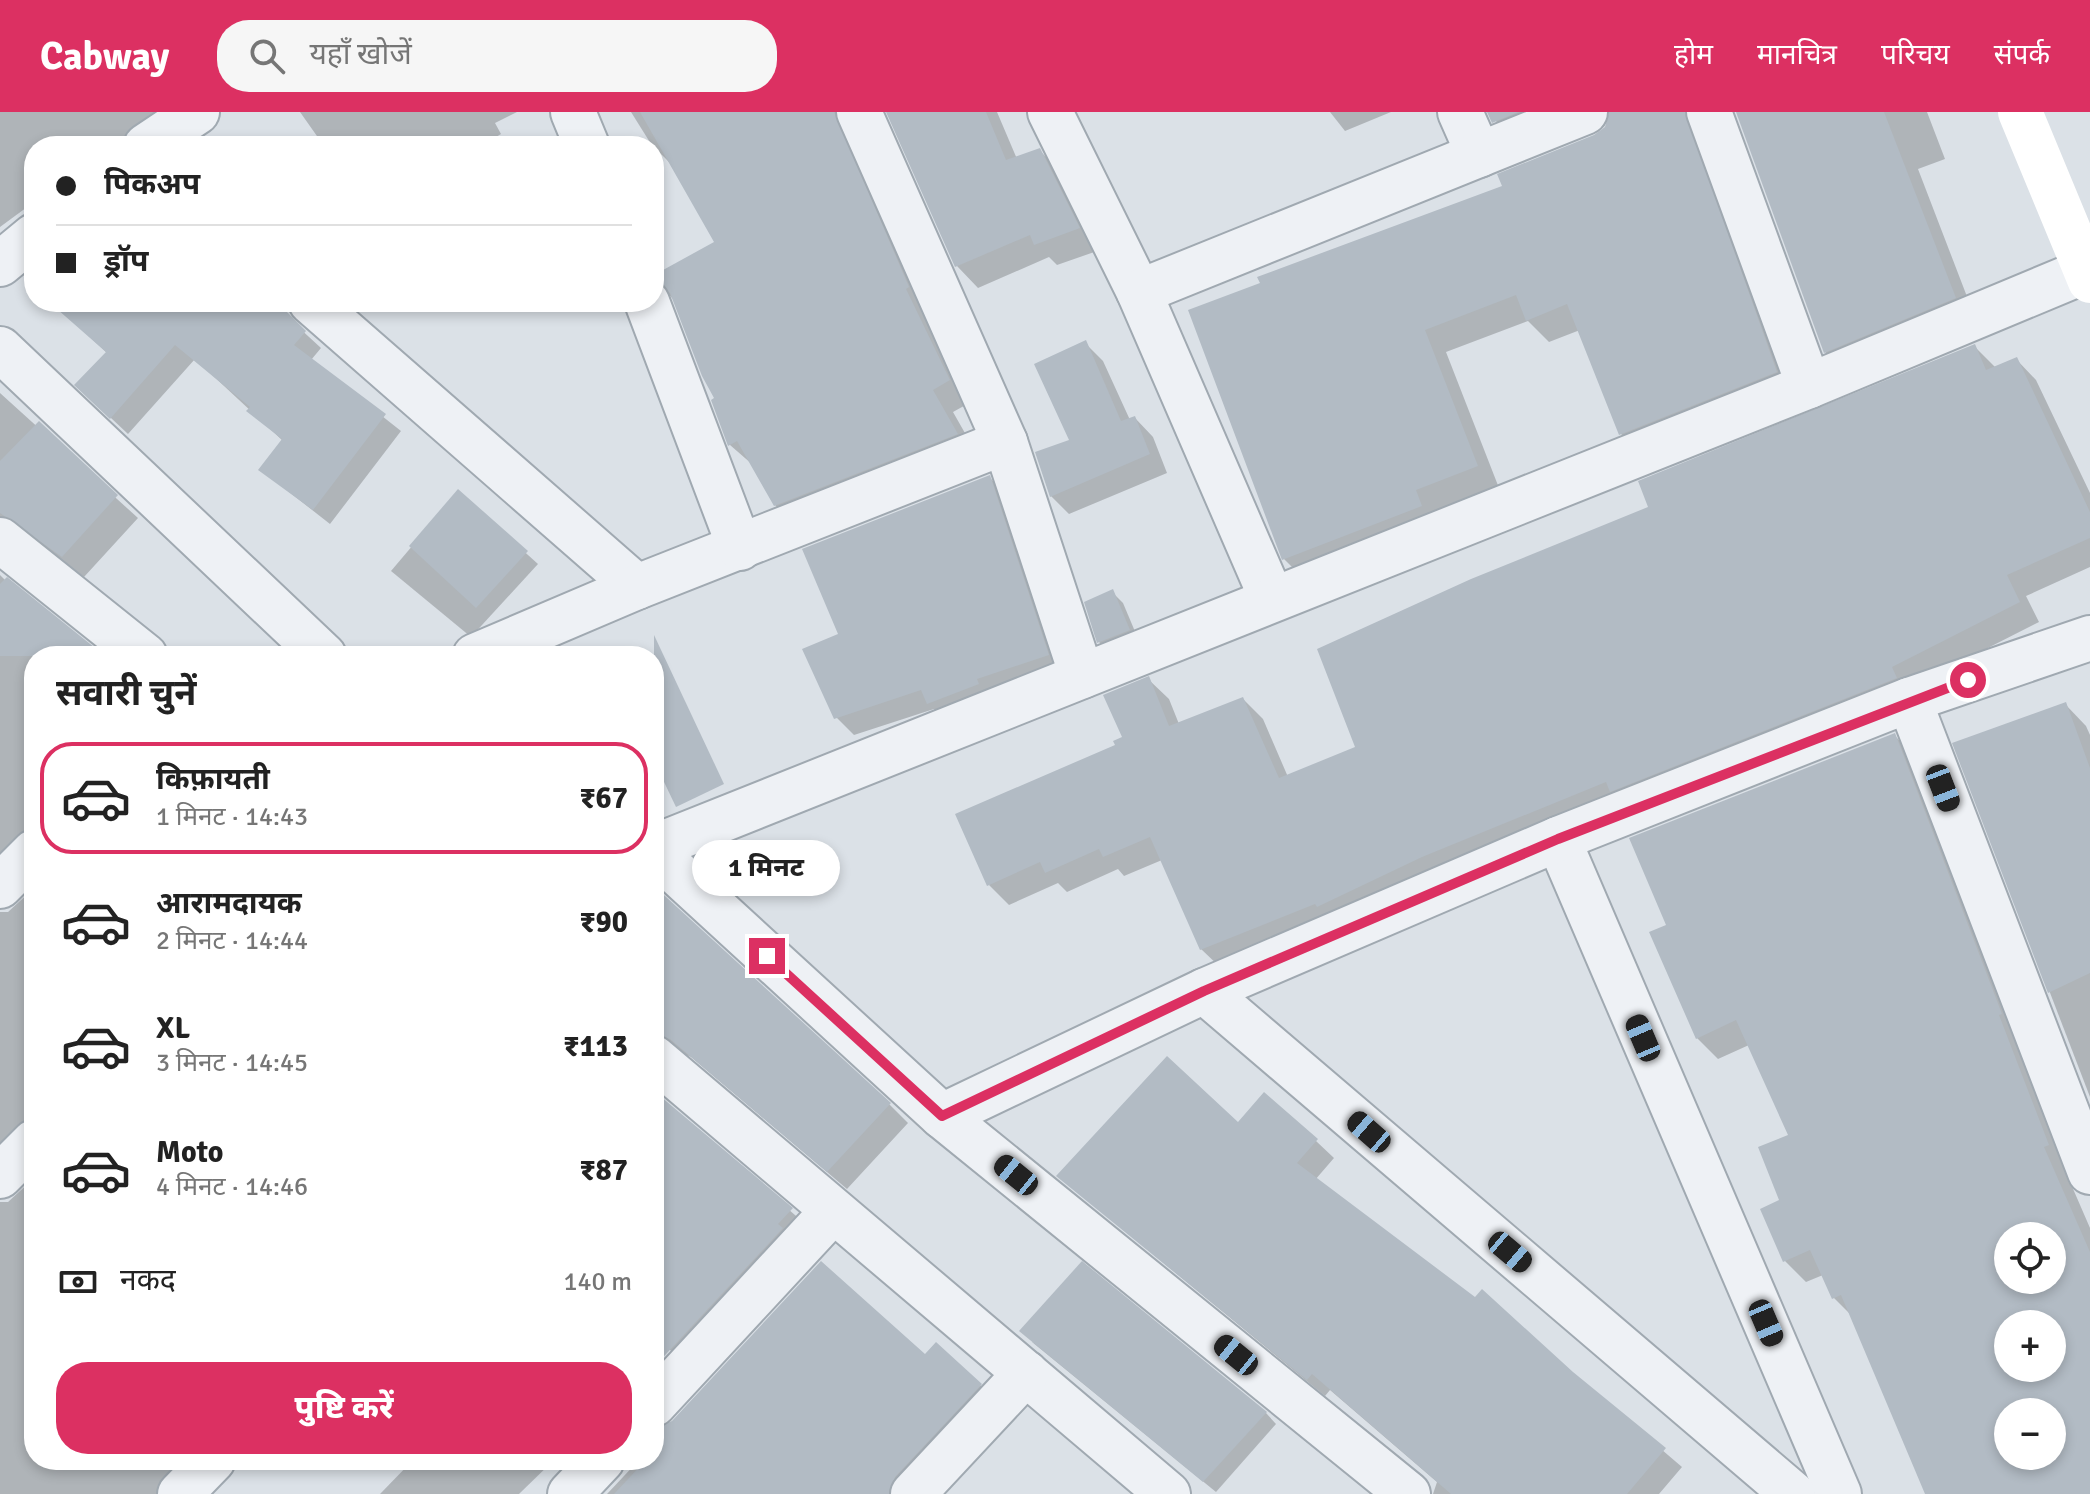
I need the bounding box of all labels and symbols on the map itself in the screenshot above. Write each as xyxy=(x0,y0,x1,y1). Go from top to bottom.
route start xyxy=(1950,662,1986,698)
car xyxy=(1923,761,1963,815)
callout: 1 मिनट xyxy=(693,840,841,896)
route end xyxy=(749,938,785,974)
car xyxy=(1623,1011,1663,1065)
car xyxy=(1343,1107,1395,1157)
car xyxy=(990,1151,1042,1199)
car xyxy=(1484,1227,1536,1277)
car xyxy=(1746,1296,1786,1350)
car xyxy=(1210,1331,1262,1379)

